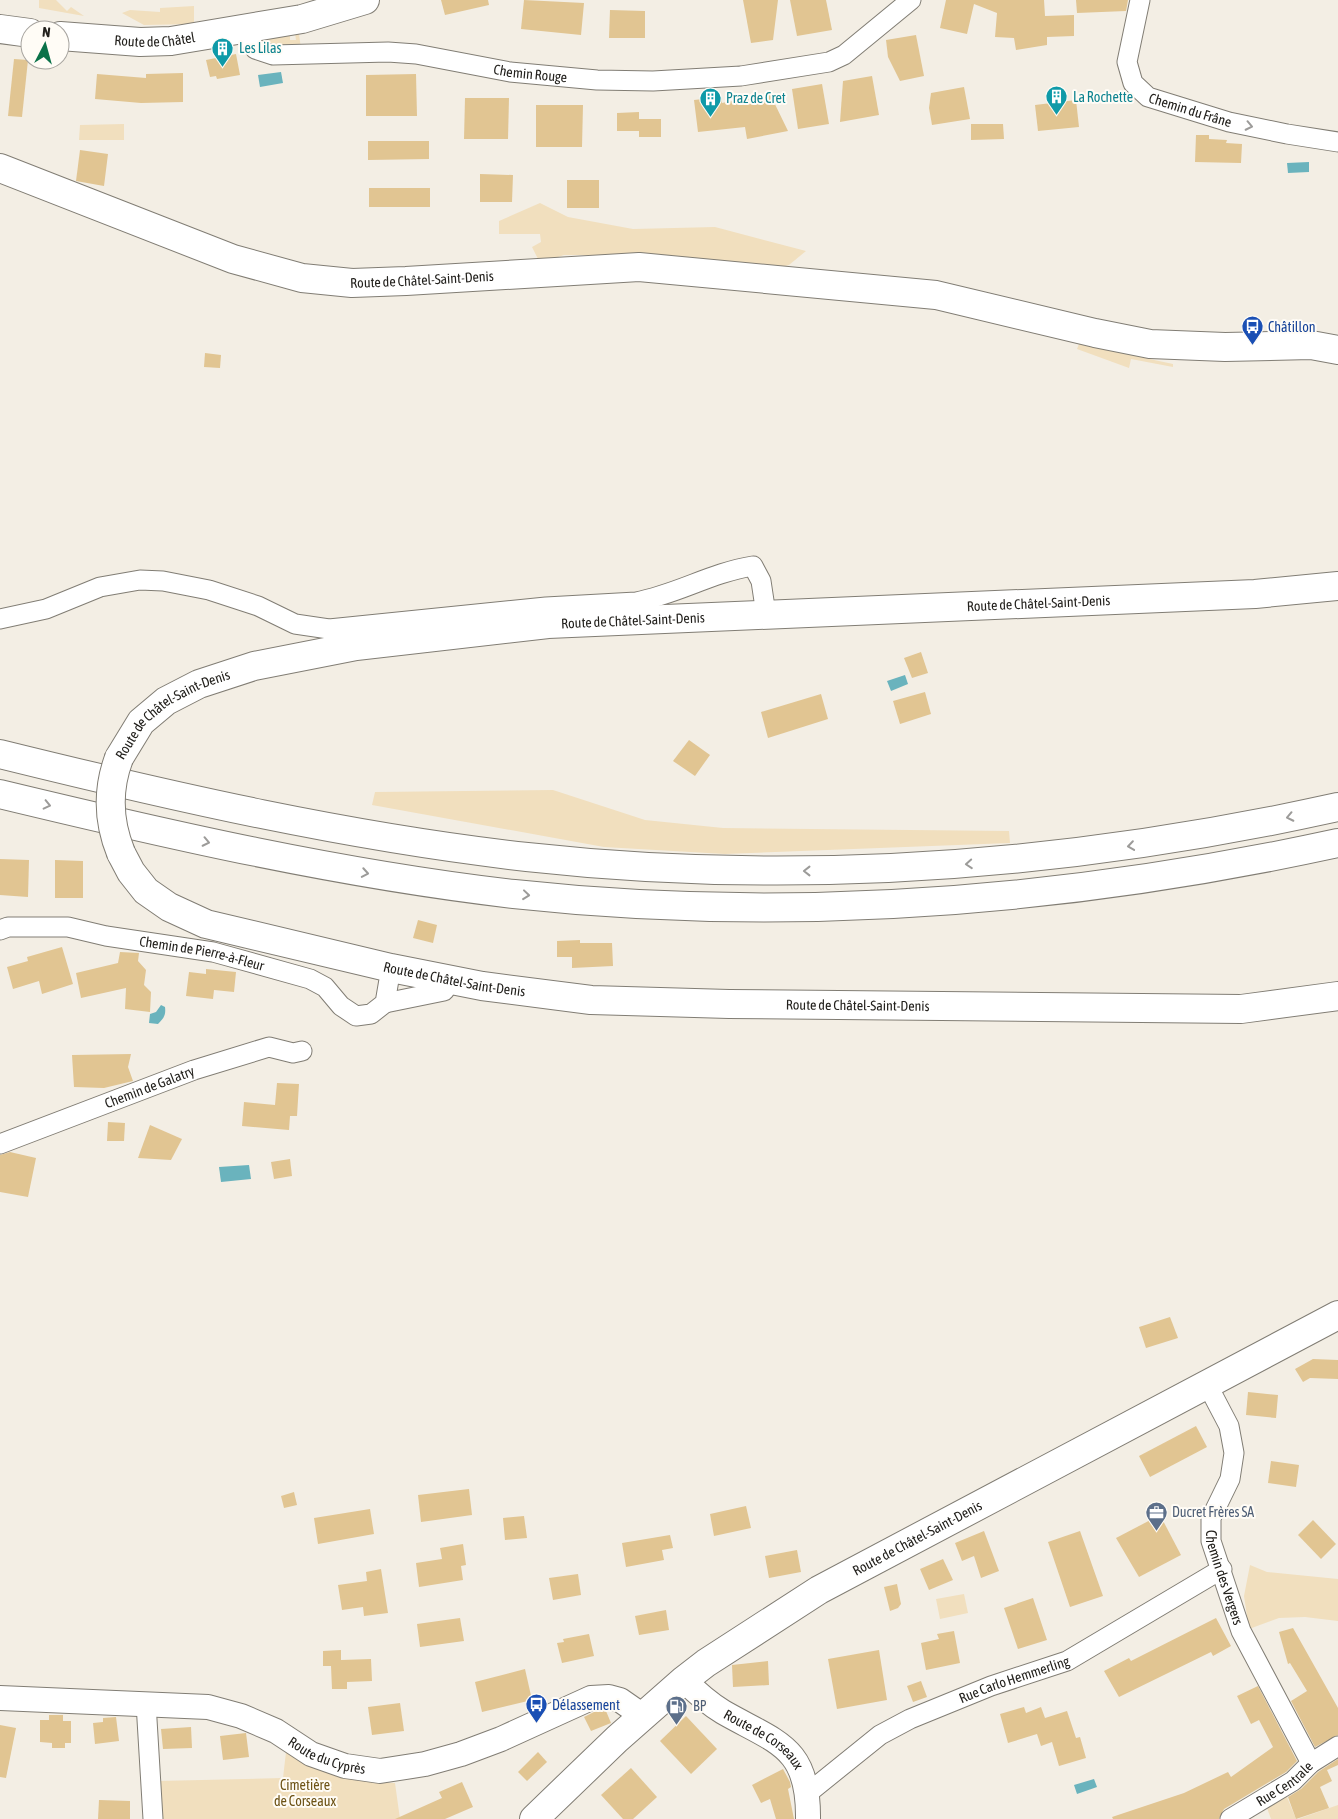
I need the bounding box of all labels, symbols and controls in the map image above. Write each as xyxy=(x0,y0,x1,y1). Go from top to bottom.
north arrow xyxy=(20,20,70,70)
text: N xyxy=(41,24,51,40)
street label: Route de Châtel xyxy=(114,29,197,50)
building icon: Les Lilas xyxy=(211,36,235,67)
place label: Les Lilas xyxy=(239,40,281,56)
street label: Chemin Rouge xyxy=(492,61,568,85)
building icon: La Rochette xyxy=(1045,85,1069,116)
building icon: Praz de Cret xyxy=(698,86,722,117)
place label: La Rochette xyxy=(1073,89,1133,105)
place label: Praz de Cret xyxy=(726,90,786,106)
street label: Chemin du Frâne xyxy=(1147,90,1234,130)
one-way arrow xyxy=(1244,120,1253,131)
street label: Route de Châtel-Saint-Denis xyxy=(350,268,494,291)
bus stop icon: Châtillon xyxy=(1240,315,1264,346)
place label: Châtillon xyxy=(1268,319,1316,335)
street label: Route de Châtel-Saint-Denis xyxy=(966,592,1111,614)
street label: Route de Châtel-Saint-Denis xyxy=(561,609,705,631)
street label: Route de Châtel-Saint-Denis xyxy=(112,666,232,762)
one-way arrow xyxy=(43,799,52,810)
one-way arrow xyxy=(1286,812,1295,822)
one-way arrow xyxy=(201,836,210,847)
one-way arrow xyxy=(1126,840,1134,851)
one-way arrow xyxy=(965,858,973,869)
one-way arrow xyxy=(802,866,810,876)
one-way arrow xyxy=(361,867,370,877)
one-way arrow xyxy=(523,889,531,900)
street label: Chemin de Pierre-à-Fleur xyxy=(138,933,267,974)
street label: Route de Châtel-Saint-Denis xyxy=(382,958,526,999)
street label: Route de Châtel-Saint-Denis xyxy=(786,997,930,1014)
street label: Chemin de Galatry xyxy=(102,1063,197,1111)
street label: Route de Châtel-Saint-Denis xyxy=(850,1497,984,1579)
office icon: Ducret Frères SA xyxy=(1144,1500,1168,1531)
place label: Ducret Frères SA xyxy=(1172,1504,1254,1520)
street label: Chemin des Vergers xyxy=(1203,1530,1246,1627)
street label: Rue Carlo Hemmerling xyxy=(957,1653,1072,1706)
bus stop icon: Délassement xyxy=(524,1693,548,1724)
fuel station icon: BP xyxy=(665,1694,689,1725)
place label: Délassement xyxy=(552,1697,620,1713)
place label: BP xyxy=(693,1698,707,1714)
street label: Route de Corseaux xyxy=(721,1706,807,1772)
street label: Route du Cyprès xyxy=(285,1733,367,1777)
street label: Rue Centrale xyxy=(1253,1758,1316,1809)
park label: Cimetière de Corseaux xyxy=(274,1777,336,1809)

